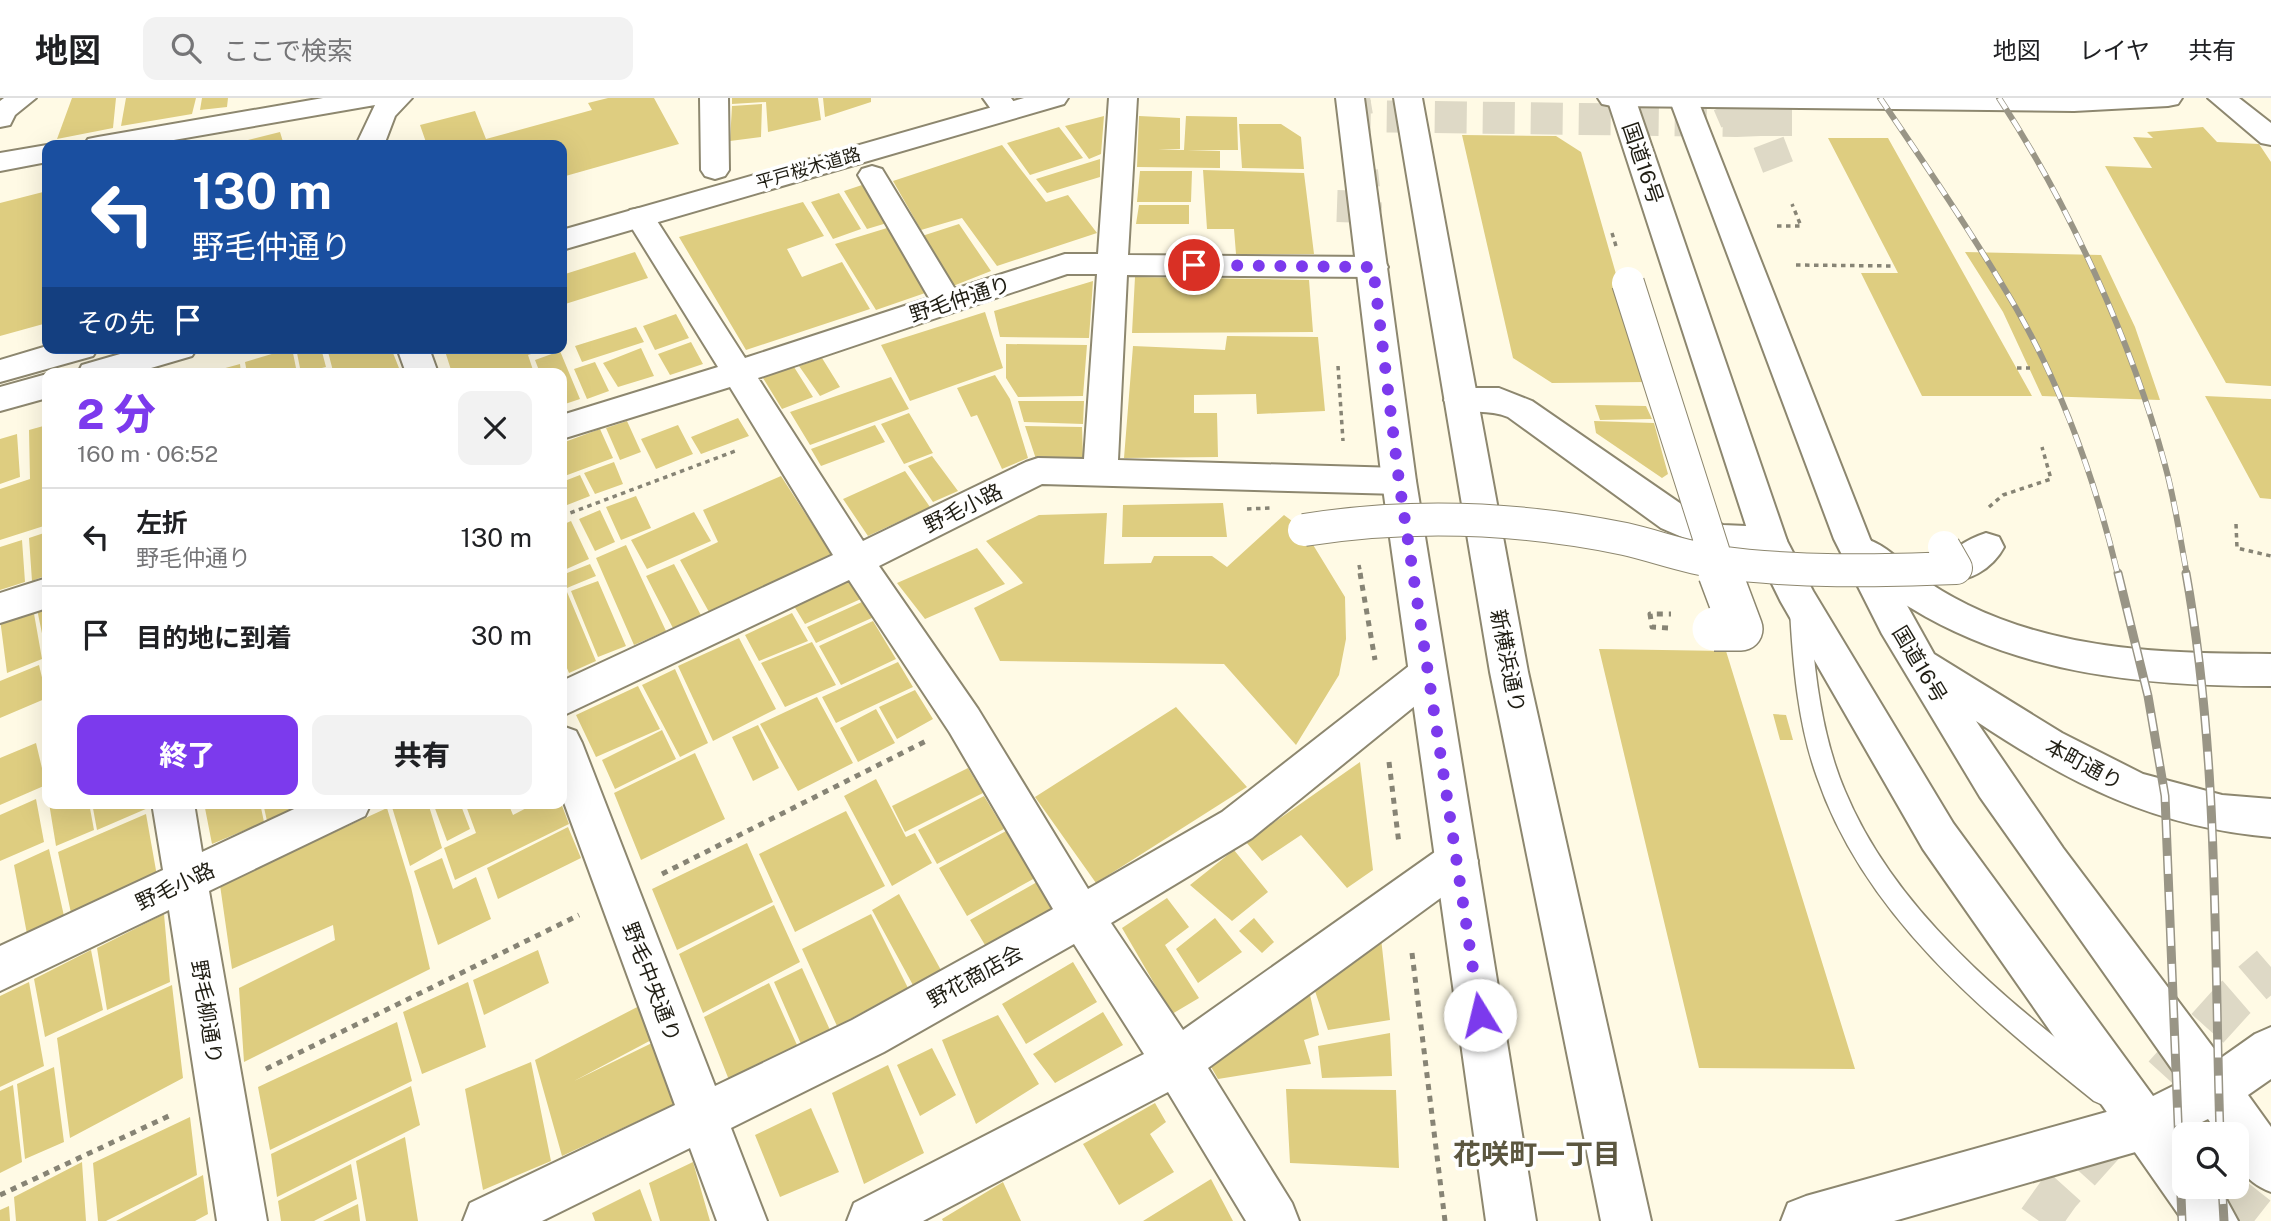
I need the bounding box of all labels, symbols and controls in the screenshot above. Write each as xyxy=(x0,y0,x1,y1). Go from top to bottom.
search box xyxy=(143,17,633,80)
icon: search xyxy=(167,29,205,67)
text: 地図 xyxy=(35,31,101,69)
text: ここで検索 xyxy=(223,35,353,66)
text: 地図 xyxy=(1993,36,2041,64)
text: レイヤ xyxy=(2079,36,2150,64)
text: 共有 xyxy=(2188,36,2236,64)
street label: 国道16号 xyxy=(1617,119,1669,207)
street label: 平戸桜木道路 xyxy=(753,143,863,193)
text: 130 m xyxy=(192,162,332,220)
icon: left xyxy=(77,168,168,259)
text: 野毛仲通り xyxy=(192,228,352,265)
pin xyxy=(1164,235,1224,295)
icon: arrive xyxy=(1175,246,1213,284)
street label: 野毛仲通り xyxy=(906,271,1014,327)
icon: arrive xyxy=(169,301,207,339)
text: その先 xyxy=(77,307,155,338)
text: 2 分 xyxy=(77,389,156,438)
button: close xyxy=(458,391,532,465)
text: 160 m · 06:52 xyxy=(77,440,218,467)
street label: 野毛小路 xyxy=(920,478,1006,538)
text: 左折 xyxy=(136,507,188,538)
icon: left xyxy=(77,518,115,556)
text: 130 m xyxy=(460,522,532,553)
text: 野毛仲通り xyxy=(136,544,251,571)
street label: 新横浜通り xyxy=(1486,607,1530,715)
icon: arrive xyxy=(77,616,115,654)
text: 30 m xyxy=(471,620,532,651)
street label: 国道16号 xyxy=(1887,621,1953,707)
text: 目的地に到着 xyxy=(136,622,292,653)
button: 終了 xyxy=(77,715,298,795)
button: 共有 xyxy=(312,715,532,795)
street label: 本町通り xyxy=(2041,733,2127,795)
street label: 野毛小路 xyxy=(132,857,218,915)
street label: 野毛中央通り xyxy=(618,919,686,1045)
street label: 野花商店会 xyxy=(923,940,1027,1012)
street label: 野毛柳通り xyxy=(186,958,228,1066)
position arrow xyxy=(1443,978,1517,1052)
map controls xyxy=(2172,1122,2249,1199)
button: search xyxy=(2172,1122,2249,1199)
district label: 花咲町一丁目 xyxy=(1453,1137,1621,1170)

